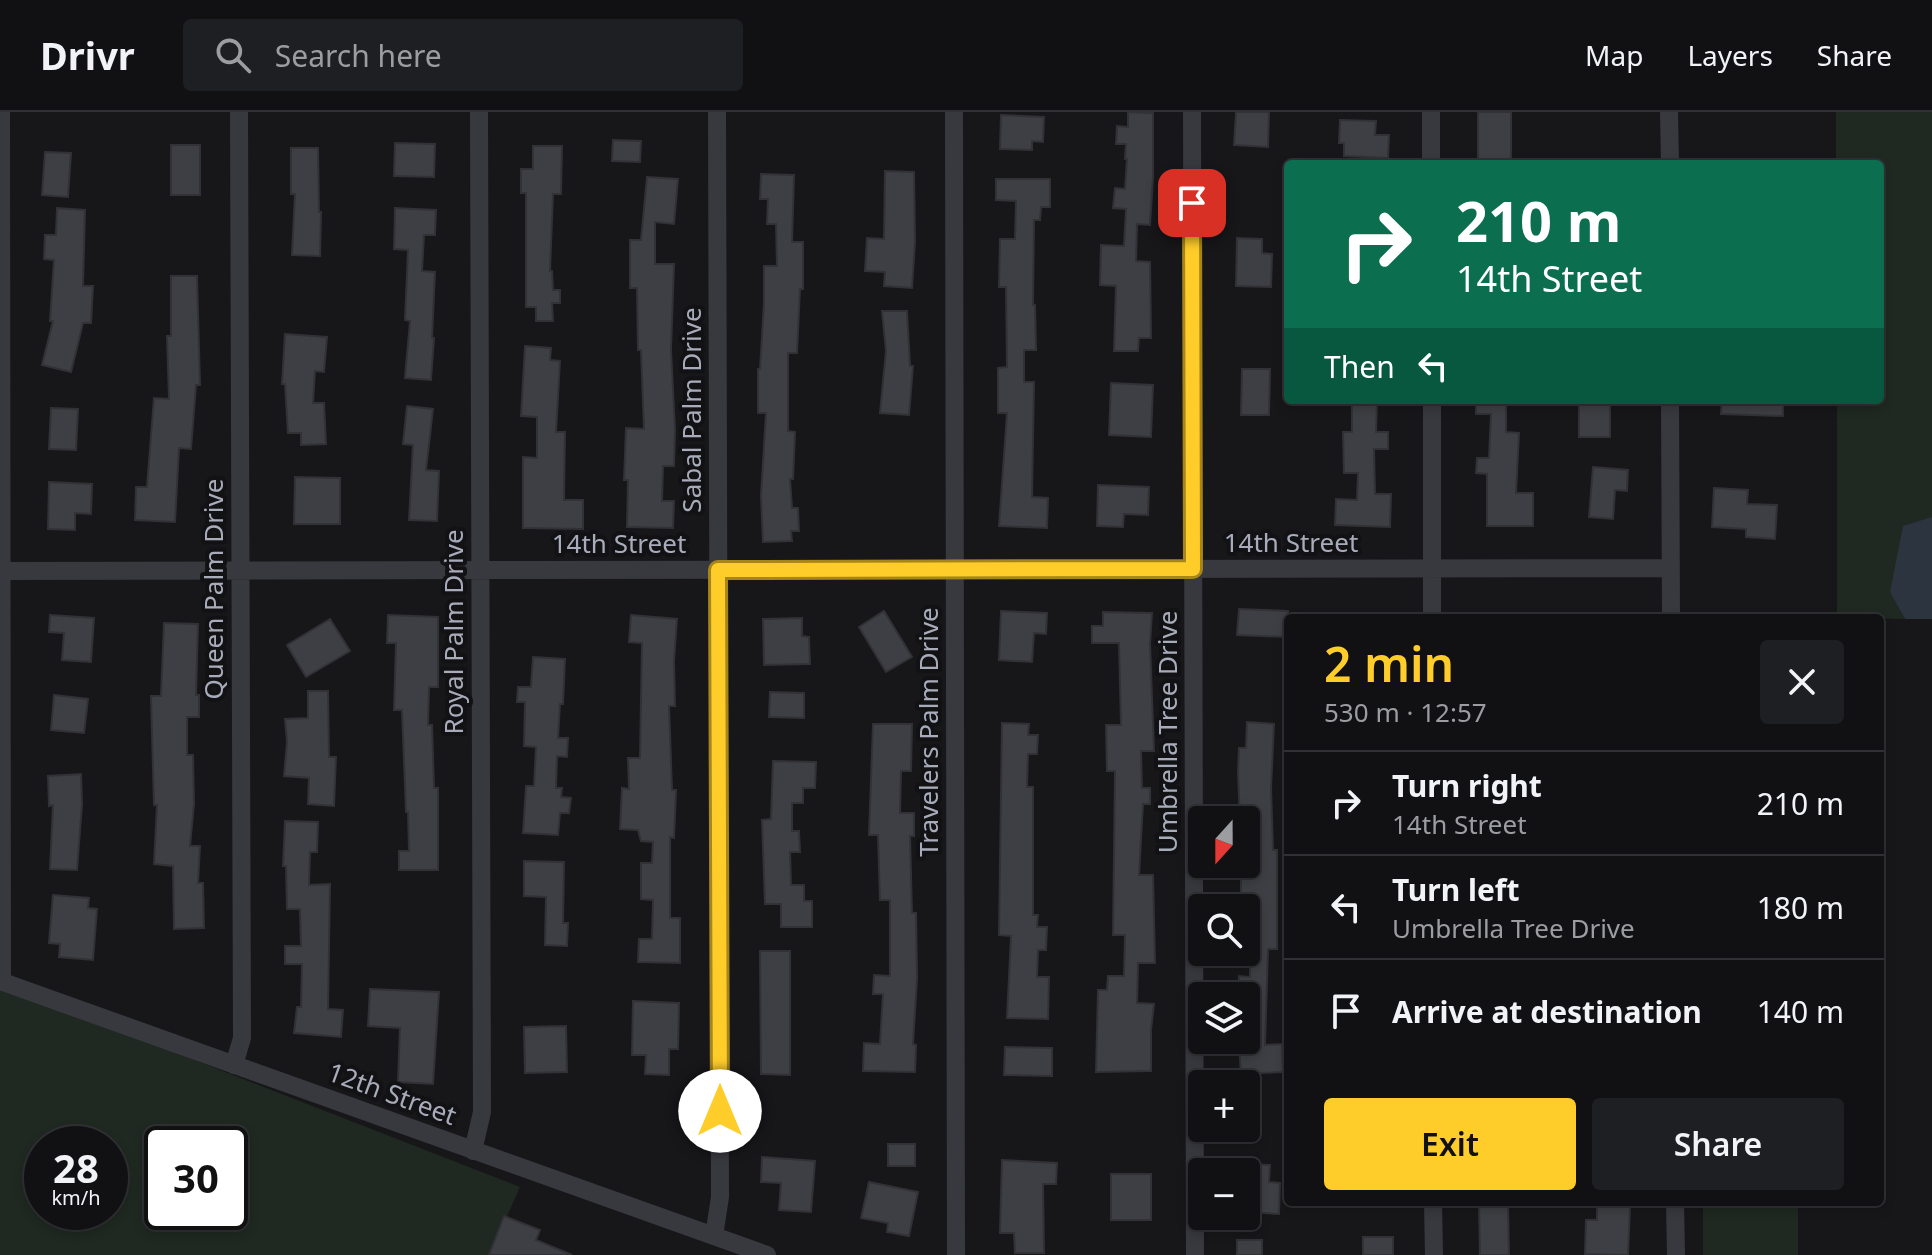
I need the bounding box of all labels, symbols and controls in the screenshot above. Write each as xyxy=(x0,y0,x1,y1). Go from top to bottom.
search box xyxy=(183,19,743,91)
text: Drivr xyxy=(40,29,135,81)
icon: search xyxy=(211,33,255,77)
text: Search here xyxy=(275,35,442,76)
text: Map xyxy=(1585,36,1643,74)
text: Layers xyxy=(1687,36,1773,74)
text: Share xyxy=(1817,36,1892,74)
pin xyxy=(1158,169,1226,237)
icon: arrive xyxy=(1170,181,1214,225)
text: 210 m xyxy=(1456,182,1621,258)
icon: right xyxy=(1324,192,1428,296)
text: 14th Street xyxy=(1456,254,1642,303)
street label: Sabal Palm Drive xyxy=(673,307,709,513)
icon: left xyxy=(1411,344,1455,388)
text: Then xyxy=(1324,346,1395,387)
street label: Queen Palm Drive xyxy=(195,479,231,699)
street label: 14th Street xyxy=(1224,524,1358,560)
street label: 14th Street xyxy=(552,525,686,561)
street label: Royal Palm Drive xyxy=(435,529,471,735)
street label: Travelers Palm Drive xyxy=(910,607,946,857)
street label: Umbrella Tree Drive xyxy=(1149,611,1185,853)
text: 2 min xyxy=(1324,631,1454,696)
button: close xyxy=(1760,640,1844,724)
text: 530 m · 12:57 xyxy=(1324,694,1487,730)
text: Turn right xyxy=(1392,765,1542,806)
icon: right xyxy=(1324,781,1368,825)
text: 210 m xyxy=(1757,783,1844,824)
north arrow xyxy=(1188,806,1260,878)
map controls xyxy=(1188,806,1260,1230)
text: 14th Street xyxy=(1392,806,1527,842)
text: Turn left xyxy=(1392,869,1520,910)
icon: left xyxy=(1324,885,1368,929)
text: 180 m xyxy=(1757,887,1844,928)
button: search xyxy=(1188,894,1260,966)
text: Umbrella Tree Drive xyxy=(1392,910,1635,946)
button: layers xyxy=(1188,982,1260,1054)
icon: arrive xyxy=(1324,989,1368,1033)
text: Arrive at destination xyxy=(1392,991,1702,1032)
text: 140 m xyxy=(1757,991,1844,1032)
street label: 12th Street xyxy=(323,1053,462,1133)
position arrow xyxy=(678,1069,762,1153)
button: + xyxy=(1188,1070,1260,1142)
button: Exit xyxy=(1324,1098,1576,1190)
button: Share xyxy=(1592,1098,1844,1190)
speed limit sign: 30 xyxy=(144,1126,248,1230)
text: 28 xyxy=(53,1140,99,1195)
button: − xyxy=(1188,1158,1260,1230)
text: km/h xyxy=(51,1184,101,1211)

